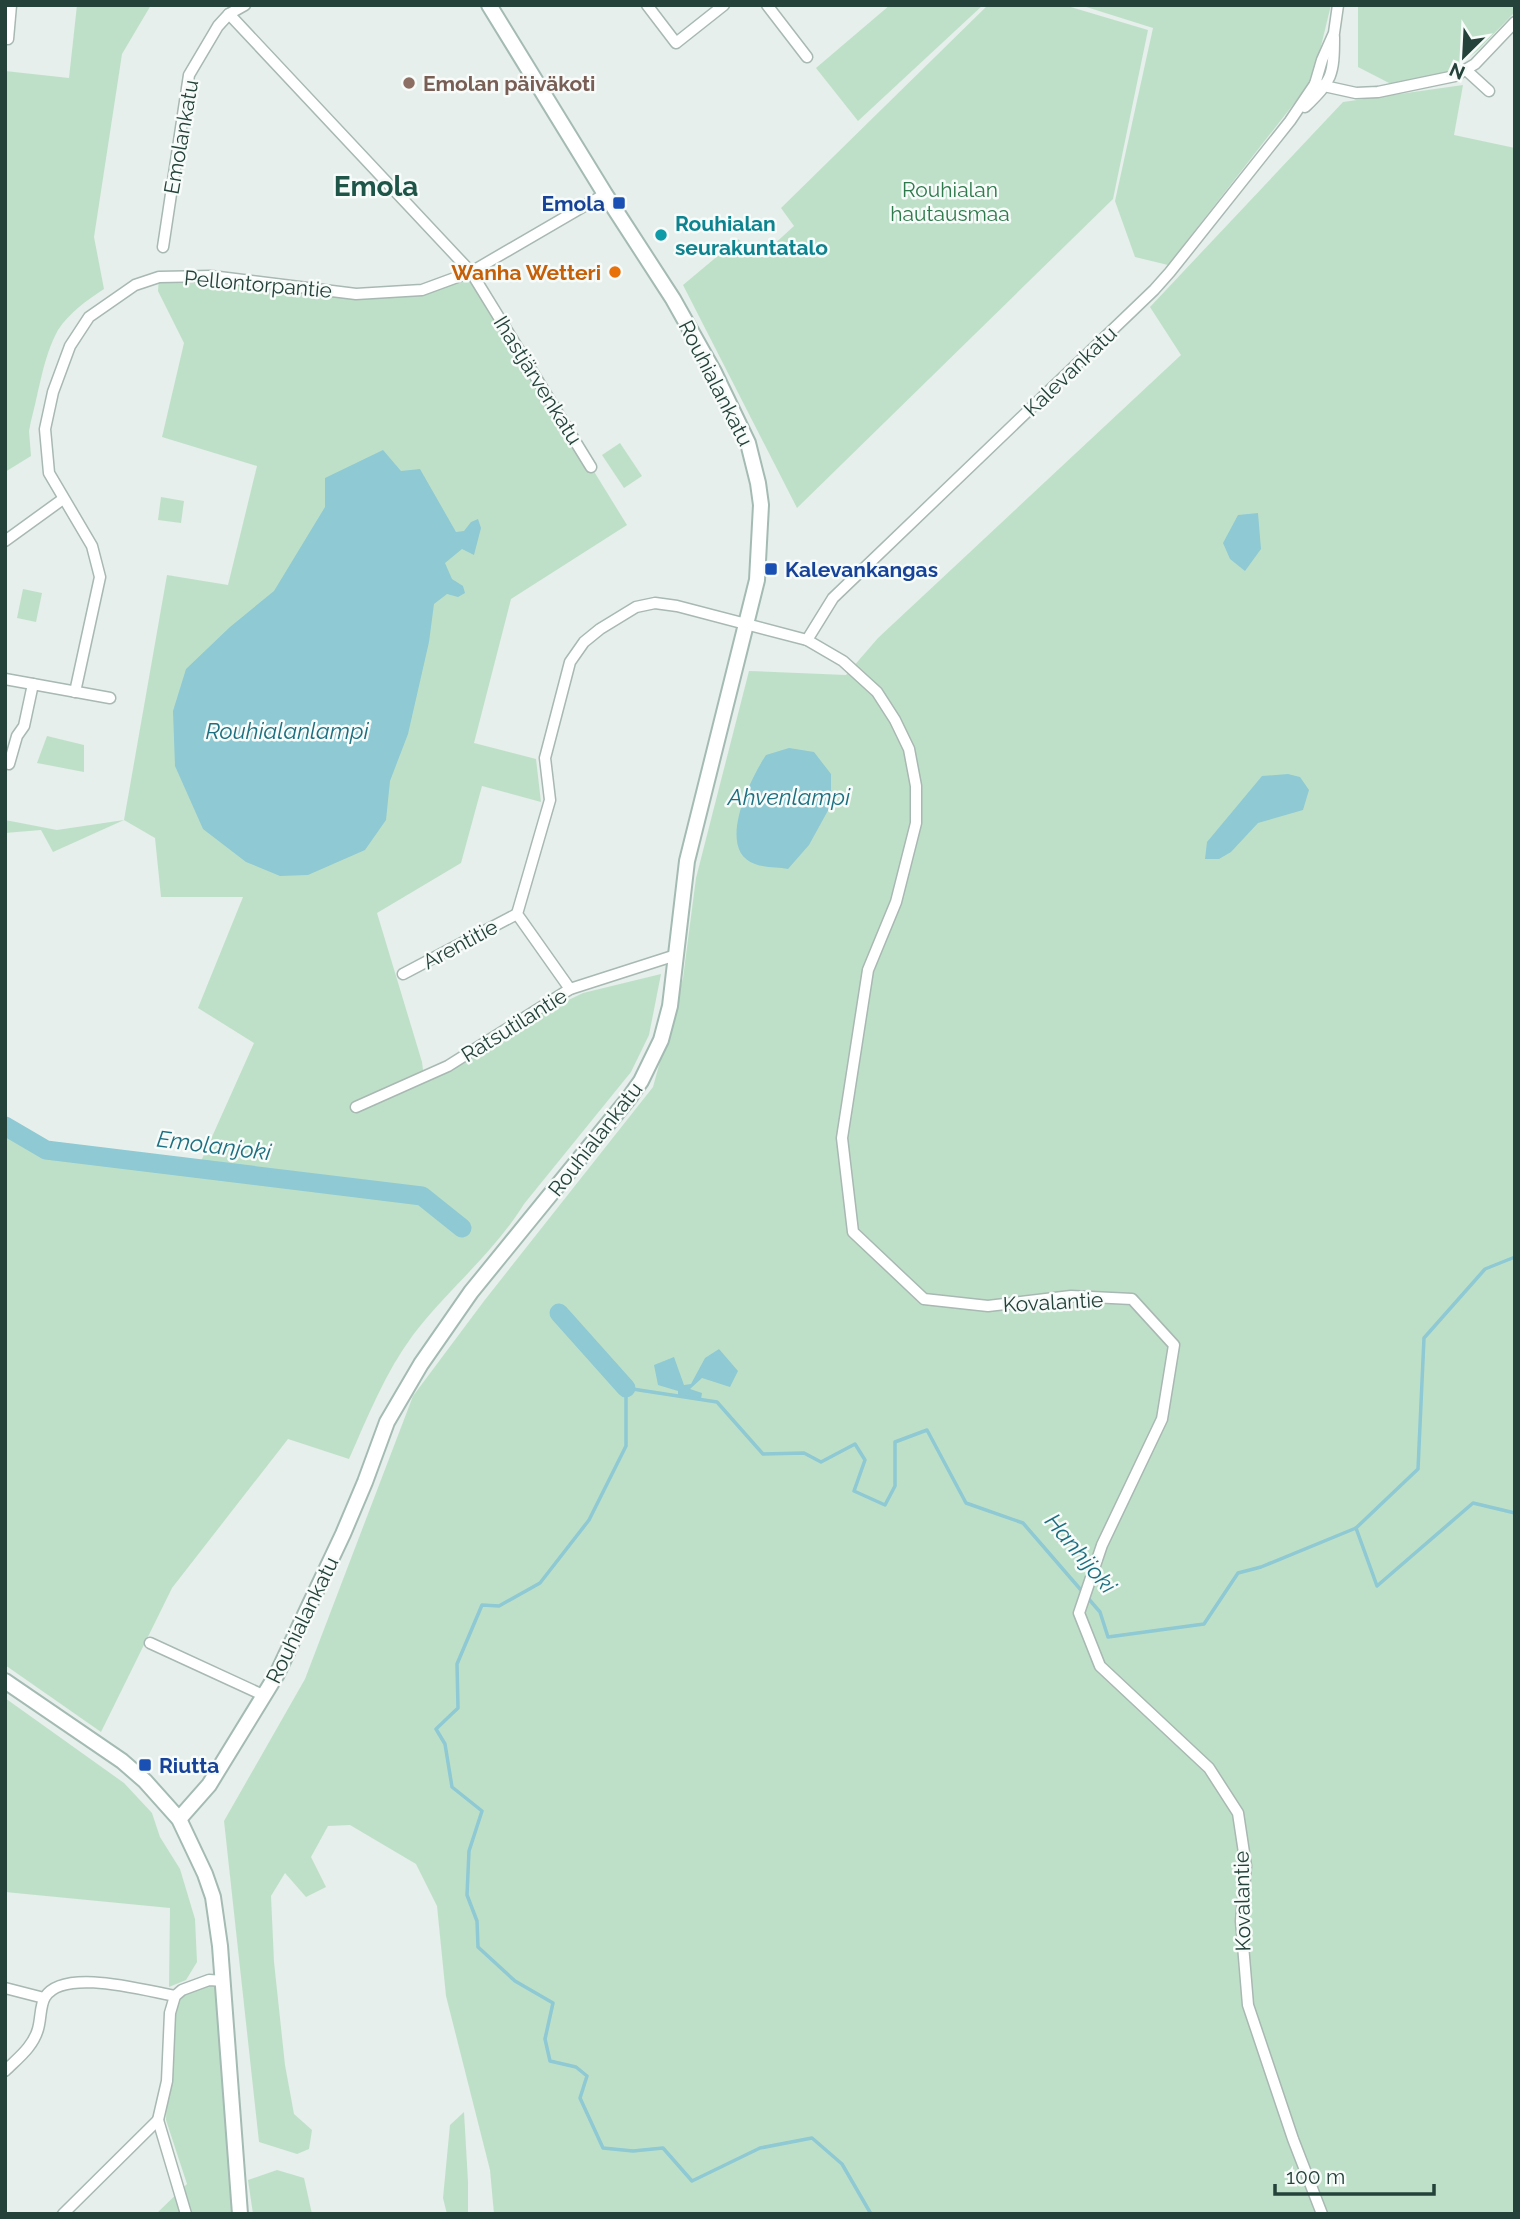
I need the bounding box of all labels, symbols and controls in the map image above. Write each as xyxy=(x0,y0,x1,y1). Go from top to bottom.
north arrow xyxy=(1429,21,1499,91)
text: N xyxy=(1446,59,1468,85)
place label: Emolan päiväkoti xyxy=(423,71,595,96)
marker: Emolan päiväkoti xyxy=(401,75,417,91)
street label: Emolankatu xyxy=(159,78,203,196)
district label: Emola xyxy=(334,170,418,203)
park label: Rouhialan hautausmaa xyxy=(890,177,1010,226)
place label: Emola xyxy=(541,191,605,216)
marker: Emola xyxy=(611,195,627,211)
place label: Rouhialan seurakuntatalo xyxy=(675,211,828,260)
marker: Rouhialan seurakuntatalo xyxy=(653,227,669,243)
place label: Wanha Wetteri xyxy=(451,260,601,285)
marker: Wanha Wetteri xyxy=(607,264,623,280)
street label: Pellontorpantie xyxy=(183,265,333,303)
street label: Ihastjärvenkatu xyxy=(488,311,588,449)
street label: Rouhialankatu xyxy=(674,316,758,450)
street label: Kalevankatu xyxy=(1018,321,1122,421)
place label: Kalevankangas xyxy=(785,557,938,582)
marker: Kalevankangas xyxy=(763,561,779,577)
water label: Rouhialanlampi xyxy=(205,717,370,744)
water label: Ahvenlampi xyxy=(726,783,851,810)
street label: Arentitie xyxy=(418,914,502,974)
street label: Ratsutilantie xyxy=(457,983,571,1067)
street label: Rouhialankatu xyxy=(543,1077,647,1201)
water label: Emolanjoki xyxy=(155,1125,274,1166)
street label: Kovalantie xyxy=(1002,1287,1104,1317)
water label: Hanhijoki xyxy=(1040,1508,1123,1599)
street label: Rouhialankatu xyxy=(261,1553,343,1687)
place label: Riutta xyxy=(159,1753,219,1778)
marker: Riutta xyxy=(137,1757,153,1773)
street label: Kovalantie xyxy=(1229,1851,1255,1951)
scale bar xyxy=(1275,2152,1434,2196)
text: 100 m xyxy=(1286,2164,1345,2189)

